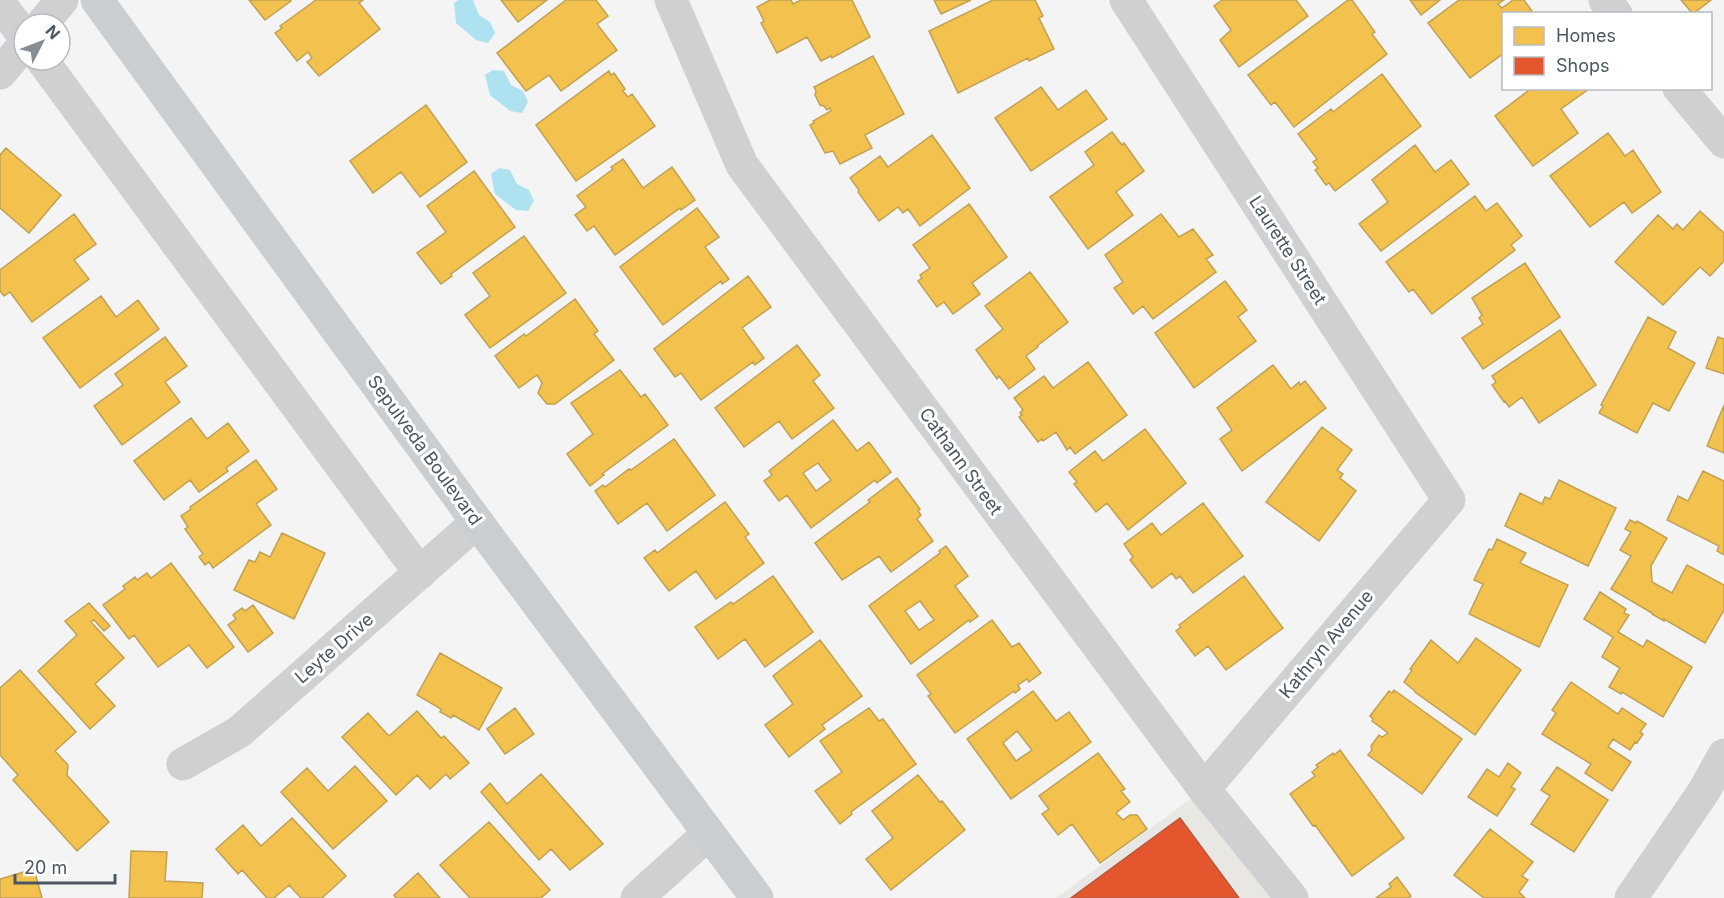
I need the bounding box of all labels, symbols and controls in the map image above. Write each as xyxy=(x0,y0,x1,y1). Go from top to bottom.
north arrow xyxy=(12,12,72,72)
legend xyxy=(1502,12,1712,90)
text: N xyxy=(42,21,65,43)
text: Homes xyxy=(1556,25,1616,46)
text: Shops xyxy=(1556,55,1610,76)
street label: Laurette Street xyxy=(1245,192,1331,308)
street label: Sepulveda Boulevard xyxy=(364,371,486,529)
street label: Cathann Street xyxy=(915,403,1007,519)
street label: Kathryn Avenue xyxy=(1275,586,1377,702)
street label: Leyte Drive xyxy=(291,608,377,688)
scale bar xyxy=(15,847,116,885)
text: 20 m xyxy=(24,857,67,878)

